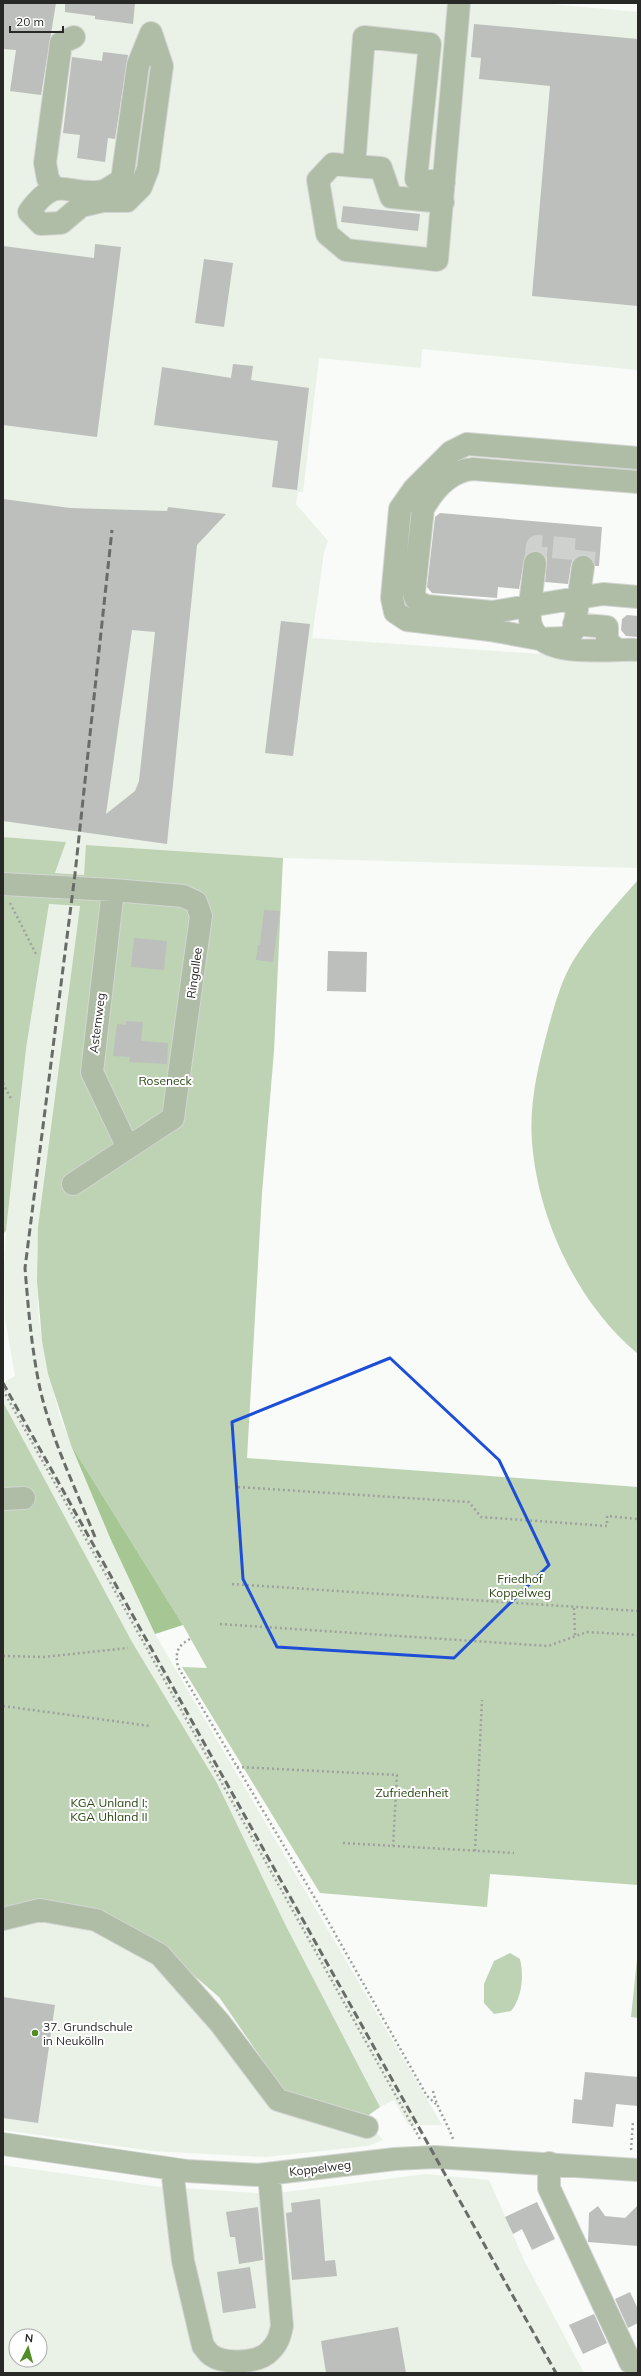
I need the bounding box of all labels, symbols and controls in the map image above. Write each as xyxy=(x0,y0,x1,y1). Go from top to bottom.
scale bar xyxy=(10,8,63,34)
text: 20 m xyxy=(16,14,44,29)
street label: Ringallee xyxy=(183,947,205,999)
street label: Asternweg xyxy=(86,992,108,1054)
park label: Roseneck xyxy=(138,1073,192,1088)
park label: Friedhof Koppelweg xyxy=(489,1571,551,1600)
park label: Zufriedenheit xyxy=(375,1785,449,1800)
park label: KGA Unland I; KGA Uhland II xyxy=(70,1795,148,1824)
place label: 37. Grundschule in Neukölln xyxy=(43,2019,133,2048)
marker: 37. Grundschule in Neukölln xyxy=(30,2028,40,2038)
street label: Koppelweg xyxy=(288,2157,352,2179)
north arrow xyxy=(8,2328,48,2368)
text: N xyxy=(24,2331,34,2345)

